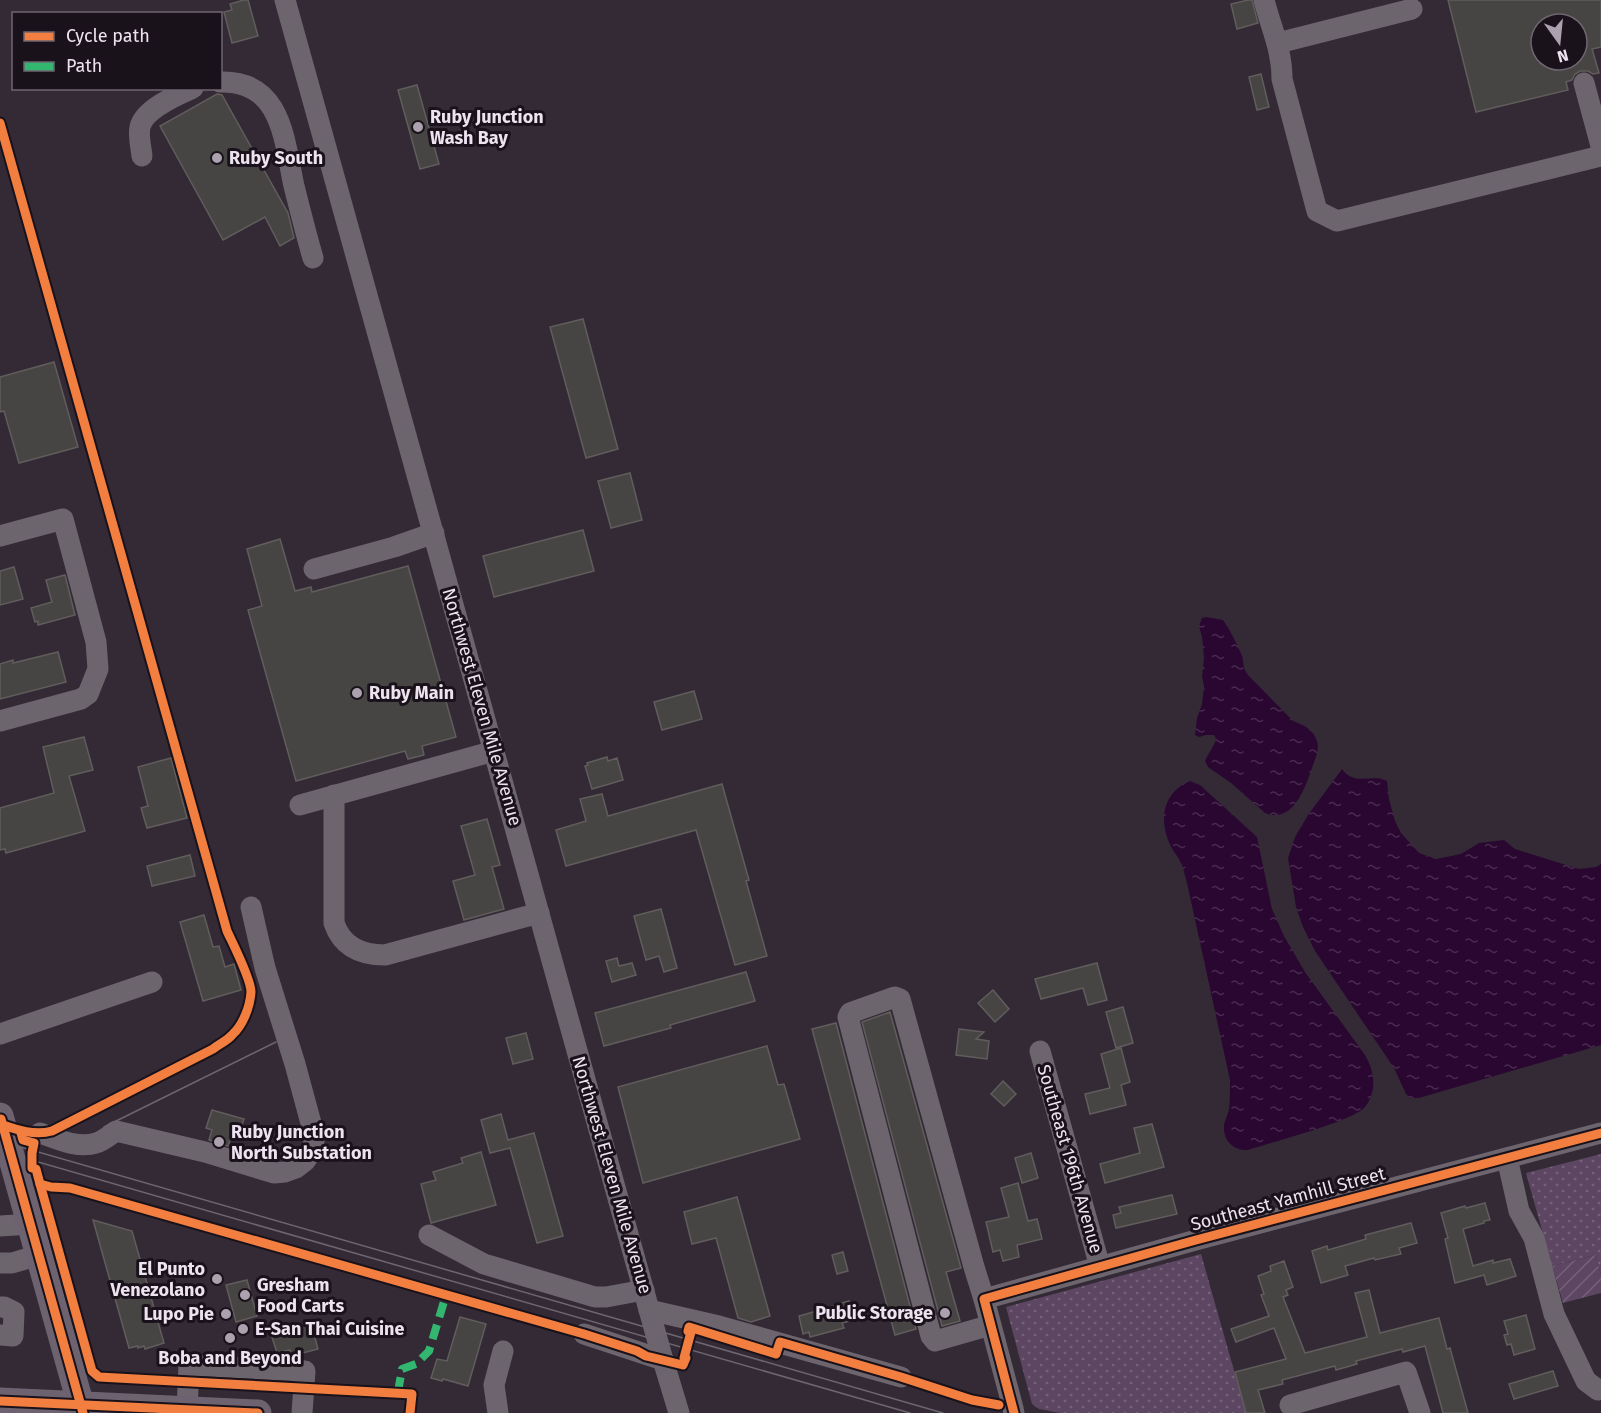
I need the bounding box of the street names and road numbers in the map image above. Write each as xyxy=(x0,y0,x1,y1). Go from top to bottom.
street label: Northwest Eleven Mile Avenue xyxy=(438,586,526,828)
street label: Northwest Eleven Mile Avenue xyxy=(568,1054,656,1296)
street label: Southeast 196th Avenue xyxy=(1033,1062,1107,1256)
street label: Southeast Yamhill Street xyxy=(1188,1162,1388,1236)

